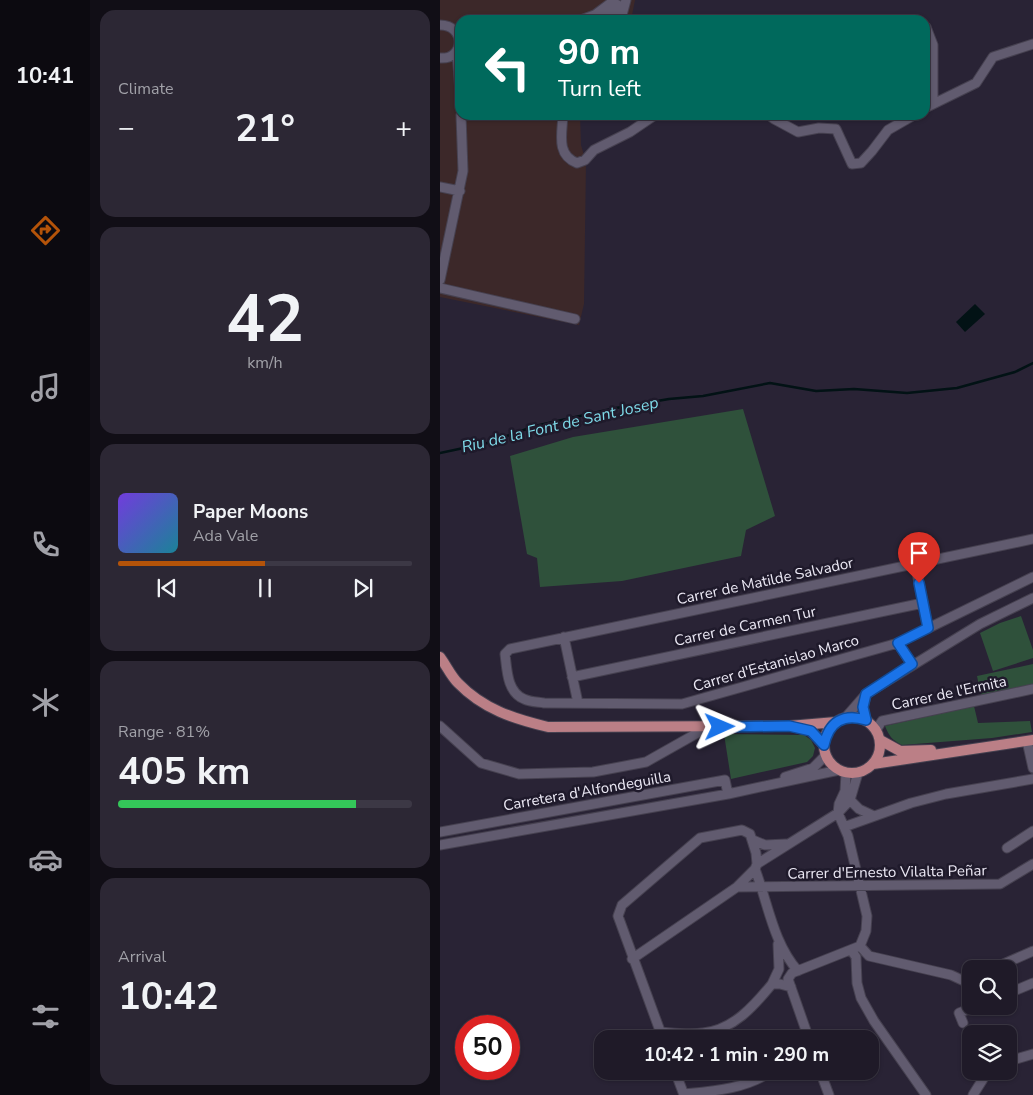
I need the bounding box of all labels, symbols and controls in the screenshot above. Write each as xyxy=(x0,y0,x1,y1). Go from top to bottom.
text: 90 m xyxy=(558,29,640,76)
icon: left xyxy=(475,35,540,100)
text: 10:41 xyxy=(16,61,74,91)
text: Turn left xyxy=(558,74,641,104)
text: Climate xyxy=(118,78,173,100)
text: 21° xyxy=(235,103,295,154)
text: − xyxy=(118,109,135,147)
text: + xyxy=(395,109,412,147)
icon: directions xyxy=(28,213,63,248)
text: 42 xyxy=(226,275,304,364)
text: km/h xyxy=(247,352,283,374)
icon: music xyxy=(28,370,63,405)
water label: Riu de la Font de Sant Josep xyxy=(459,392,661,458)
text: Paper Moons xyxy=(193,499,308,525)
text: Ada Vale xyxy=(193,525,258,547)
icon: phone xyxy=(28,527,63,562)
pin xyxy=(898,532,940,583)
icon: arrive xyxy=(905,539,933,567)
street label: Carrer de Matilde Salvador xyxy=(675,552,856,610)
icon: previous xyxy=(153,574,181,602)
icon: pause xyxy=(251,574,279,602)
icon: next xyxy=(349,574,377,602)
street label: Carrer de Carmen Tur xyxy=(672,601,818,651)
street label: Carrer d'Estanislao Marco xyxy=(691,630,861,696)
street label: Carrer de l'Ermita xyxy=(890,671,1008,715)
icon: climate xyxy=(28,685,63,720)
position arrow xyxy=(693,700,745,752)
text: Range · 81% xyxy=(118,721,210,743)
text: 405 km xyxy=(118,746,250,797)
street label: Carretera d'Alfondeguilla xyxy=(502,766,672,816)
icon: car xyxy=(28,842,63,877)
street label: Carrer d'Ernesto Vilalta Peñar xyxy=(787,860,987,884)
text: Arrival xyxy=(118,946,166,968)
map controls xyxy=(962,960,1017,1080)
button: search xyxy=(962,960,1017,1015)
text: 10:42 xyxy=(118,971,219,1022)
icon: filters xyxy=(28,999,63,1034)
speed limit sign: 50 xyxy=(455,1015,520,1080)
button: layers xyxy=(962,1025,1017,1080)
text: 10:42 · 1 min · 290 m xyxy=(644,1042,829,1068)

